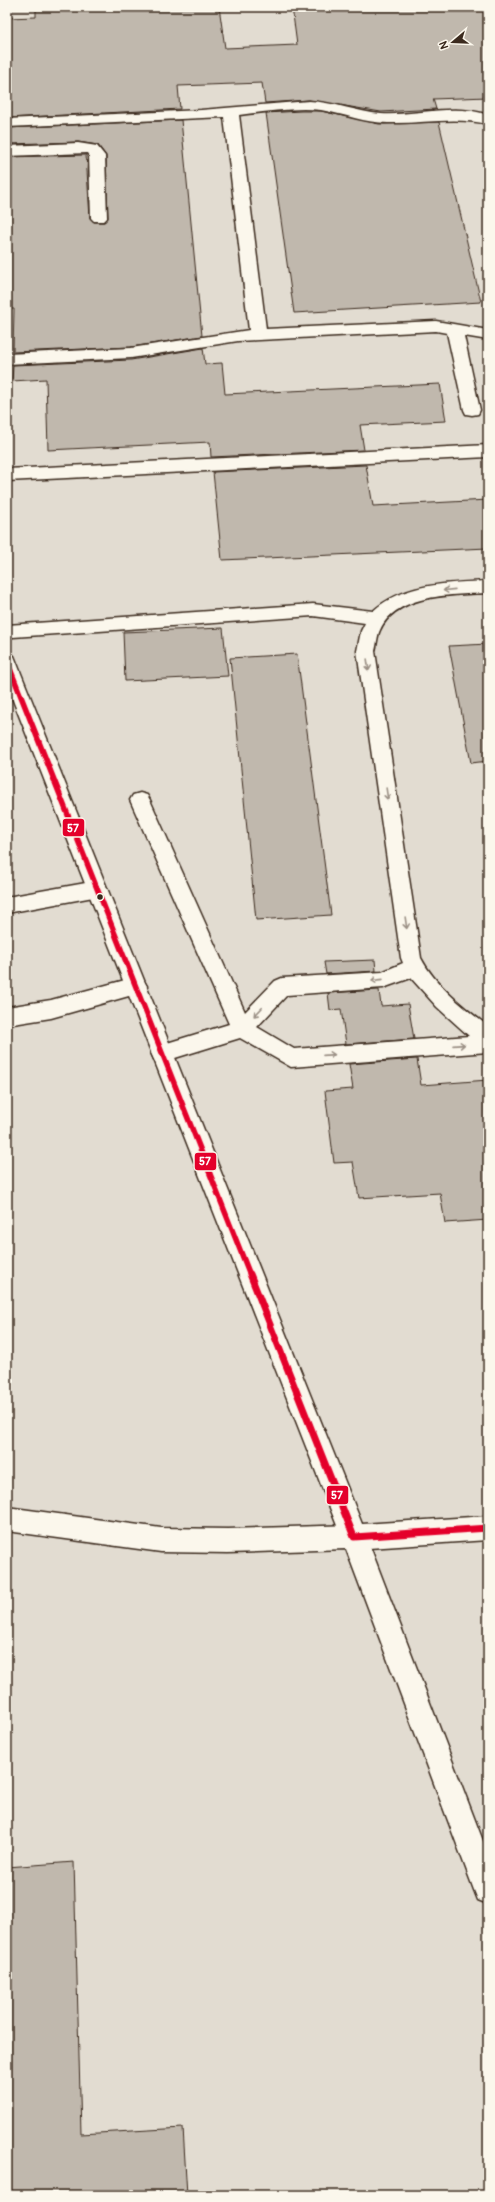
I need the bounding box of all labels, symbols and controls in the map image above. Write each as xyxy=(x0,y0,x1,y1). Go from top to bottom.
north arrow xyxy=(433,22,473,62)
text: N xyxy=(436,39,451,51)
one-way arrow xyxy=(443,586,456,593)
one-way arrow xyxy=(364,658,372,671)
one-way arrow xyxy=(383,787,391,800)
line badge: 57 xyxy=(62,818,85,837)
text: 57 xyxy=(67,822,79,835)
unlabelled marker xyxy=(95,892,105,902)
one-way arrow xyxy=(402,916,410,929)
one-way arrow xyxy=(371,977,384,984)
one-way arrow xyxy=(253,1007,263,1017)
one-way arrow xyxy=(452,1042,465,1049)
one-way arrow xyxy=(322,1051,335,1059)
line badge: 57 xyxy=(194,1152,217,1171)
text: 57 xyxy=(199,1155,211,1168)
line badge: 57 xyxy=(326,1485,349,1505)
text: 57 xyxy=(331,1489,343,1502)

